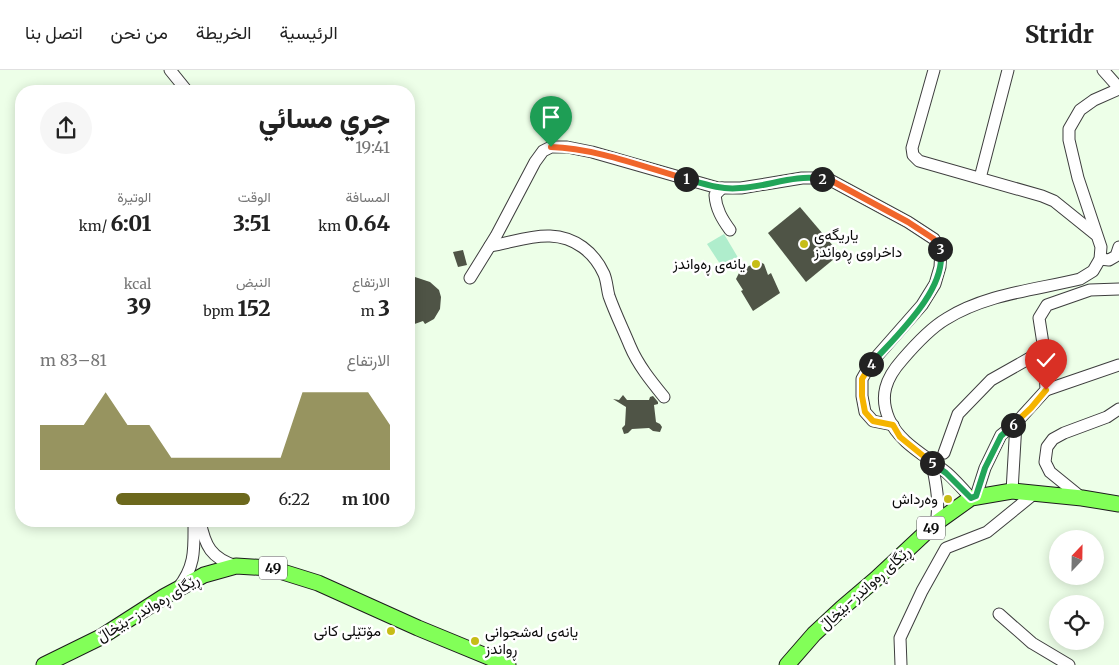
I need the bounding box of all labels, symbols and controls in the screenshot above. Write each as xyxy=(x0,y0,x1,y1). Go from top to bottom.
text: Stridr xyxy=(1025,19,1094,50)
text: اتصل بنا xyxy=(25,21,83,44)
text: من نحن xyxy=(111,21,168,44)
text: الخريطة xyxy=(196,21,252,44)
text: الرئيسية xyxy=(280,21,338,44)
pin xyxy=(530,96,572,147)
text: جري مسائي xyxy=(259,100,390,136)
button: share xyxy=(40,102,92,154)
icon: arrive xyxy=(537,103,565,131)
text: 19:41 xyxy=(355,137,390,157)
pin: 1 xyxy=(674,166,698,192)
pin: 2 xyxy=(810,166,834,192)
text: 1 xyxy=(683,170,690,188)
text: 2 xyxy=(818,170,827,188)
text: الوتيرة xyxy=(117,188,151,206)
text: الوقت xyxy=(238,188,271,206)
text: المسافة xyxy=(346,188,390,206)
text: 6:01 xyxy=(110,210,151,237)
text: 3:51 xyxy=(233,210,271,237)
text: 0.64 xyxy=(344,210,390,237)
text: /km xyxy=(79,217,110,235)
text: km xyxy=(318,217,344,235)
place label: یاریگەی داخراوی ڕەواندز xyxy=(813,225,902,264)
pin: 3 xyxy=(928,236,952,262)
marker: یاریگەی داخراوی ڕەواندز xyxy=(798,238,810,250)
text: 3 xyxy=(936,240,945,258)
place label: یانەی ڕەواندز xyxy=(672,254,746,276)
marker: یانەی ڕەواندز xyxy=(750,258,762,270)
text: النبض xyxy=(236,273,271,291)
text: الارتفاع xyxy=(352,273,390,291)
text: kcal xyxy=(124,275,151,293)
text: 39 xyxy=(127,293,151,320)
text: 152 xyxy=(237,295,271,322)
text: 3 xyxy=(378,295,390,322)
text: bpm xyxy=(203,302,237,320)
text: m xyxy=(361,302,378,320)
pin xyxy=(1025,339,1067,390)
icon: check xyxy=(1032,346,1060,374)
text: 81–83 m xyxy=(40,350,107,370)
text: الارتفاع xyxy=(347,350,390,370)
pin: 4 xyxy=(858,352,884,376)
text: 4 xyxy=(867,355,876,373)
pin: 6 xyxy=(1000,412,1026,438)
text: 6 xyxy=(1009,416,1018,434)
pin: 5 xyxy=(920,450,944,476)
text: 5 xyxy=(928,454,937,472)
text: 6:22 xyxy=(278,489,310,509)
text: 100 m xyxy=(342,489,390,509)
place label: وەرداش xyxy=(892,489,938,509)
marker: وەرداش xyxy=(942,493,954,505)
road number: 49 xyxy=(917,516,945,539)
north arrow xyxy=(1049,530,1104,585)
map controls xyxy=(1049,530,1104,650)
street label: ڕێگای ڕەواندز-بێخاڵ xyxy=(815,542,916,636)
road number: 49 xyxy=(259,556,287,579)
street label: ڕێگای ڕەواندز-بێخاڵ xyxy=(93,569,204,648)
button: locate xyxy=(1049,595,1104,650)
place label: مۆتێلی کانی xyxy=(314,621,381,641)
place label: یانەی لەشجوانی ڕواندز xyxy=(484,622,578,661)
marker: مۆتێلی کانی xyxy=(385,625,397,637)
marker: یانەی لەشجوانی ڕواندز xyxy=(469,635,481,647)

